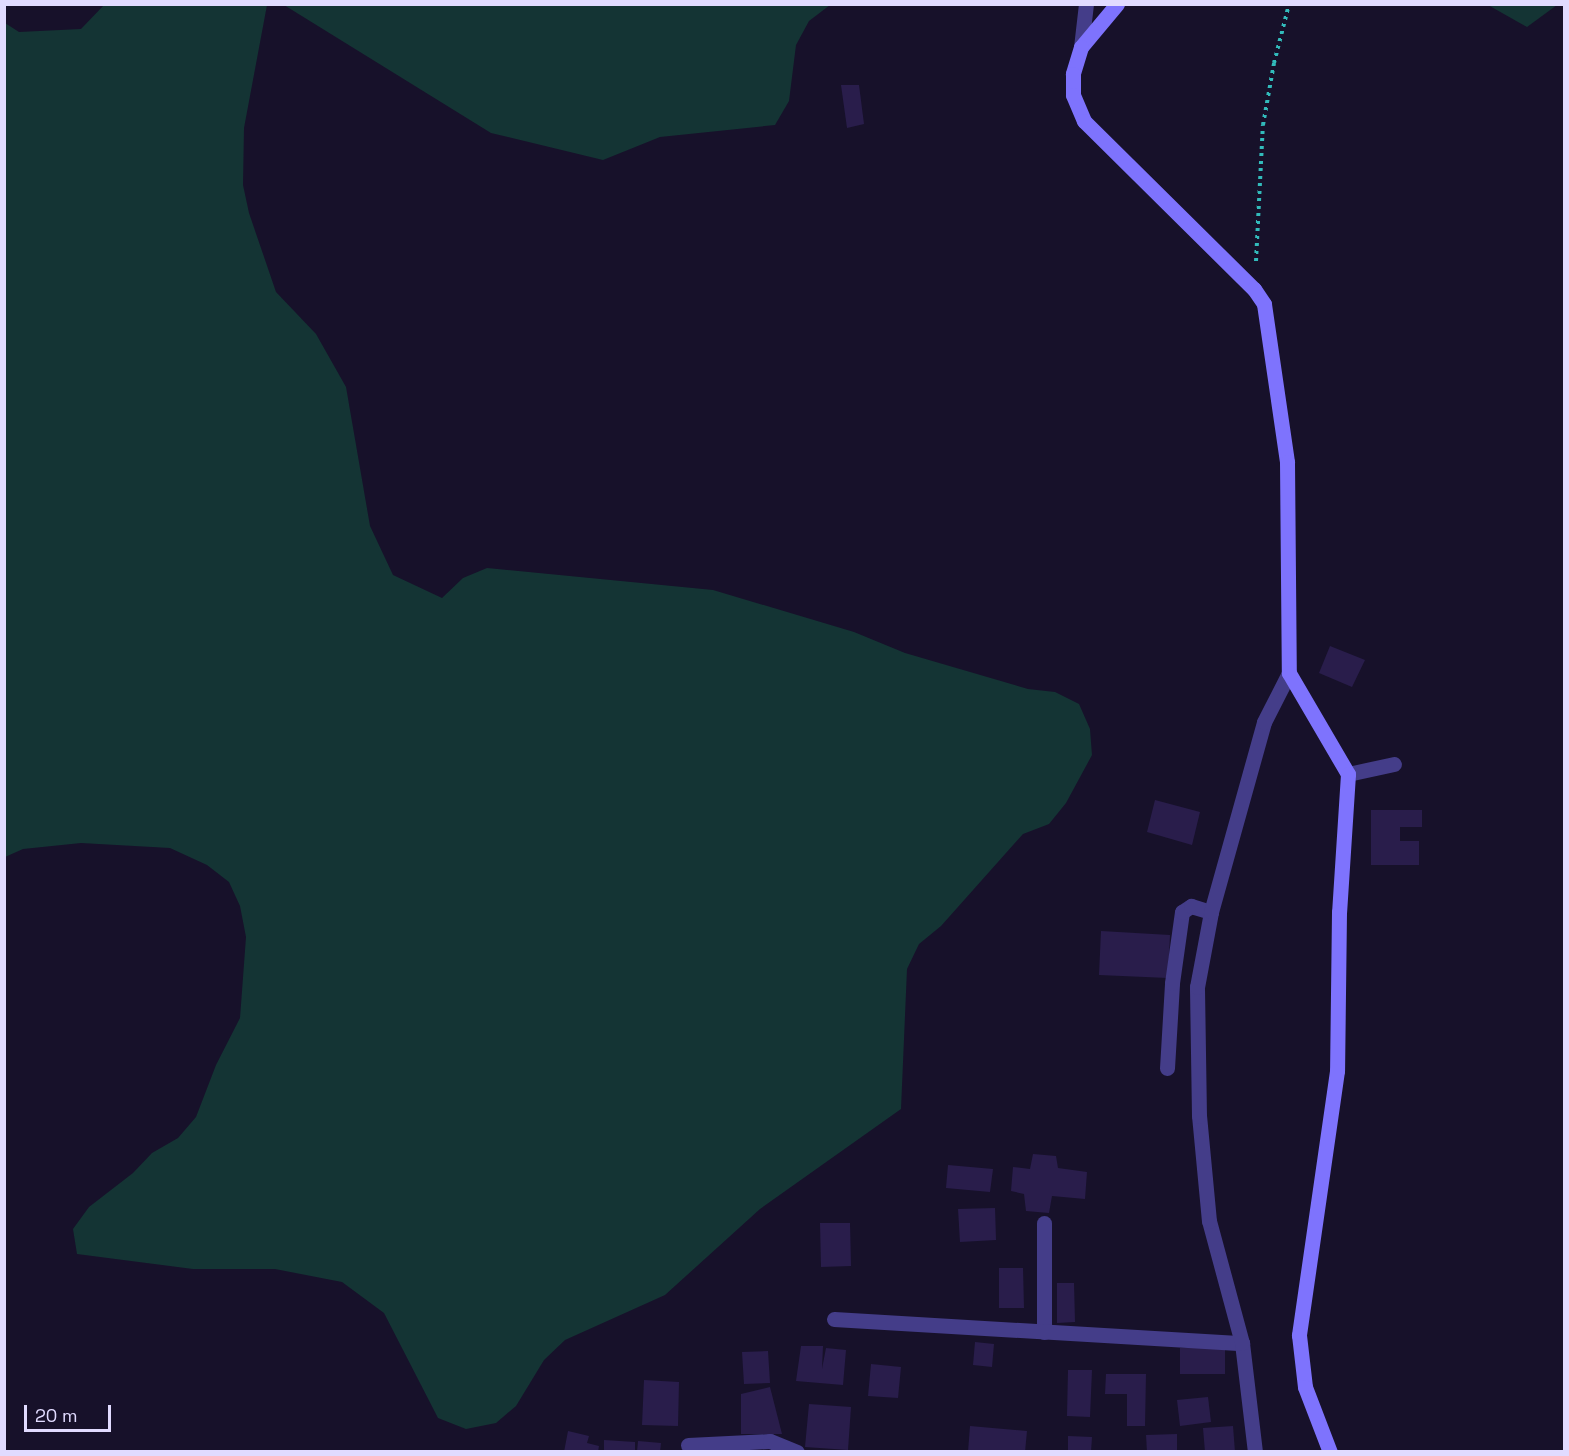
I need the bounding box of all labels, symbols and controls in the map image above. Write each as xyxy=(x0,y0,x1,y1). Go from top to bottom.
scale bar xyxy=(27,1393,114,1431)
text: 20 m xyxy=(35,1404,78,1427)

